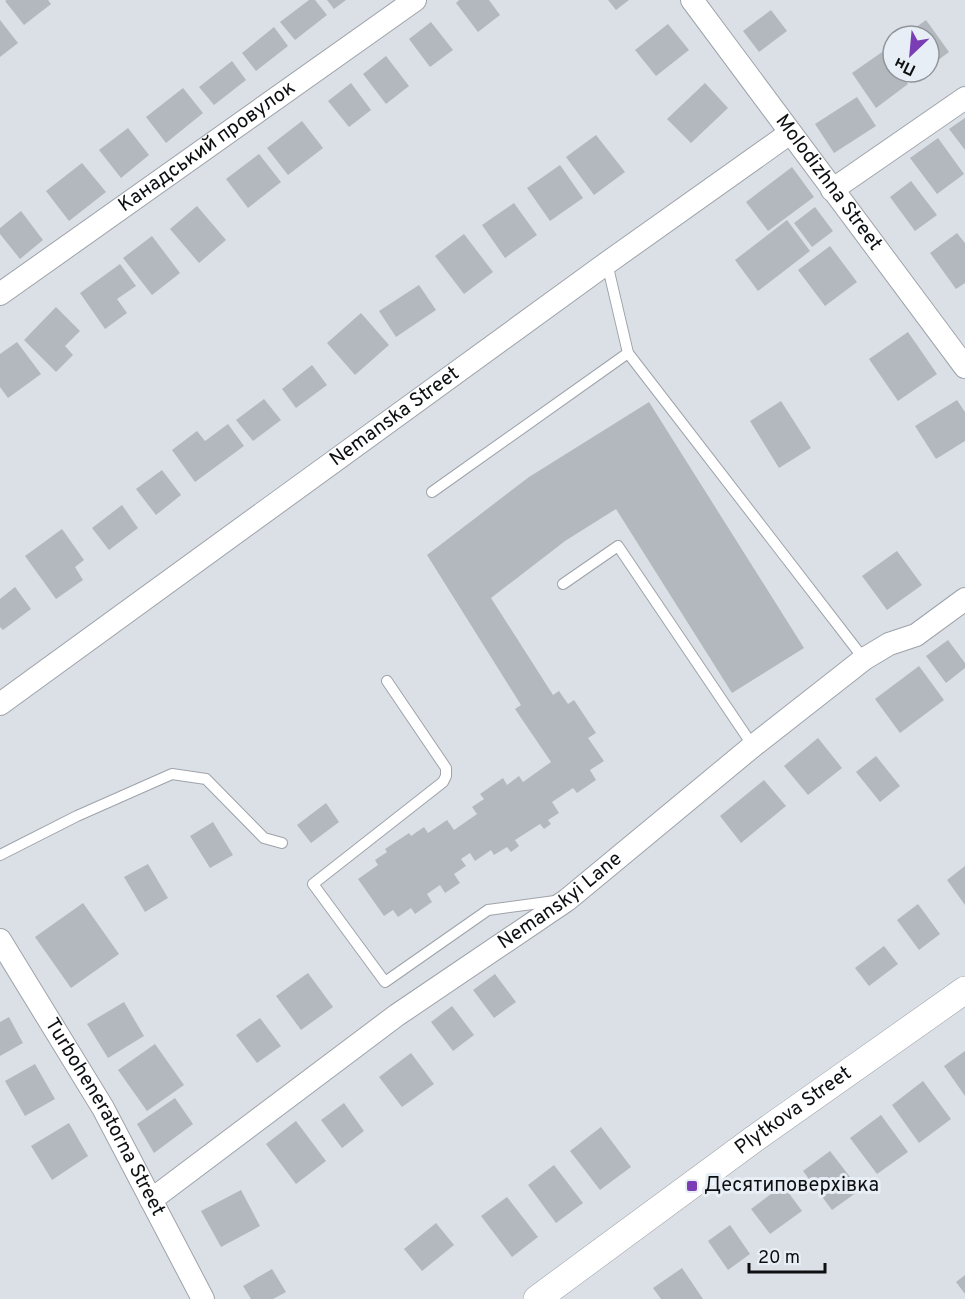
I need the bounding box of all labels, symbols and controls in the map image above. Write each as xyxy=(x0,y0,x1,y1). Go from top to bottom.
north arrow xyxy=(881,24,941,84)
text: Пн xyxy=(891,52,919,79)
street label: Канадський провулок xyxy=(114,76,301,219)
street label: Molodizhna Street xyxy=(769,110,887,256)
street label: Nemanska Street xyxy=(325,361,465,473)
street label: Nemanskyi Lane xyxy=(493,846,628,956)
street label: Turboheneratorna Street xyxy=(38,1014,170,1221)
street label: Plytkova Street xyxy=(730,1061,857,1161)
place label: Десятиповерхівка xyxy=(704,1173,879,1199)
marker: Десятиповерхівка xyxy=(685,1179,699,1193)
scale bar xyxy=(749,1236,826,1274)
text: 20 m xyxy=(758,1247,800,1270)

